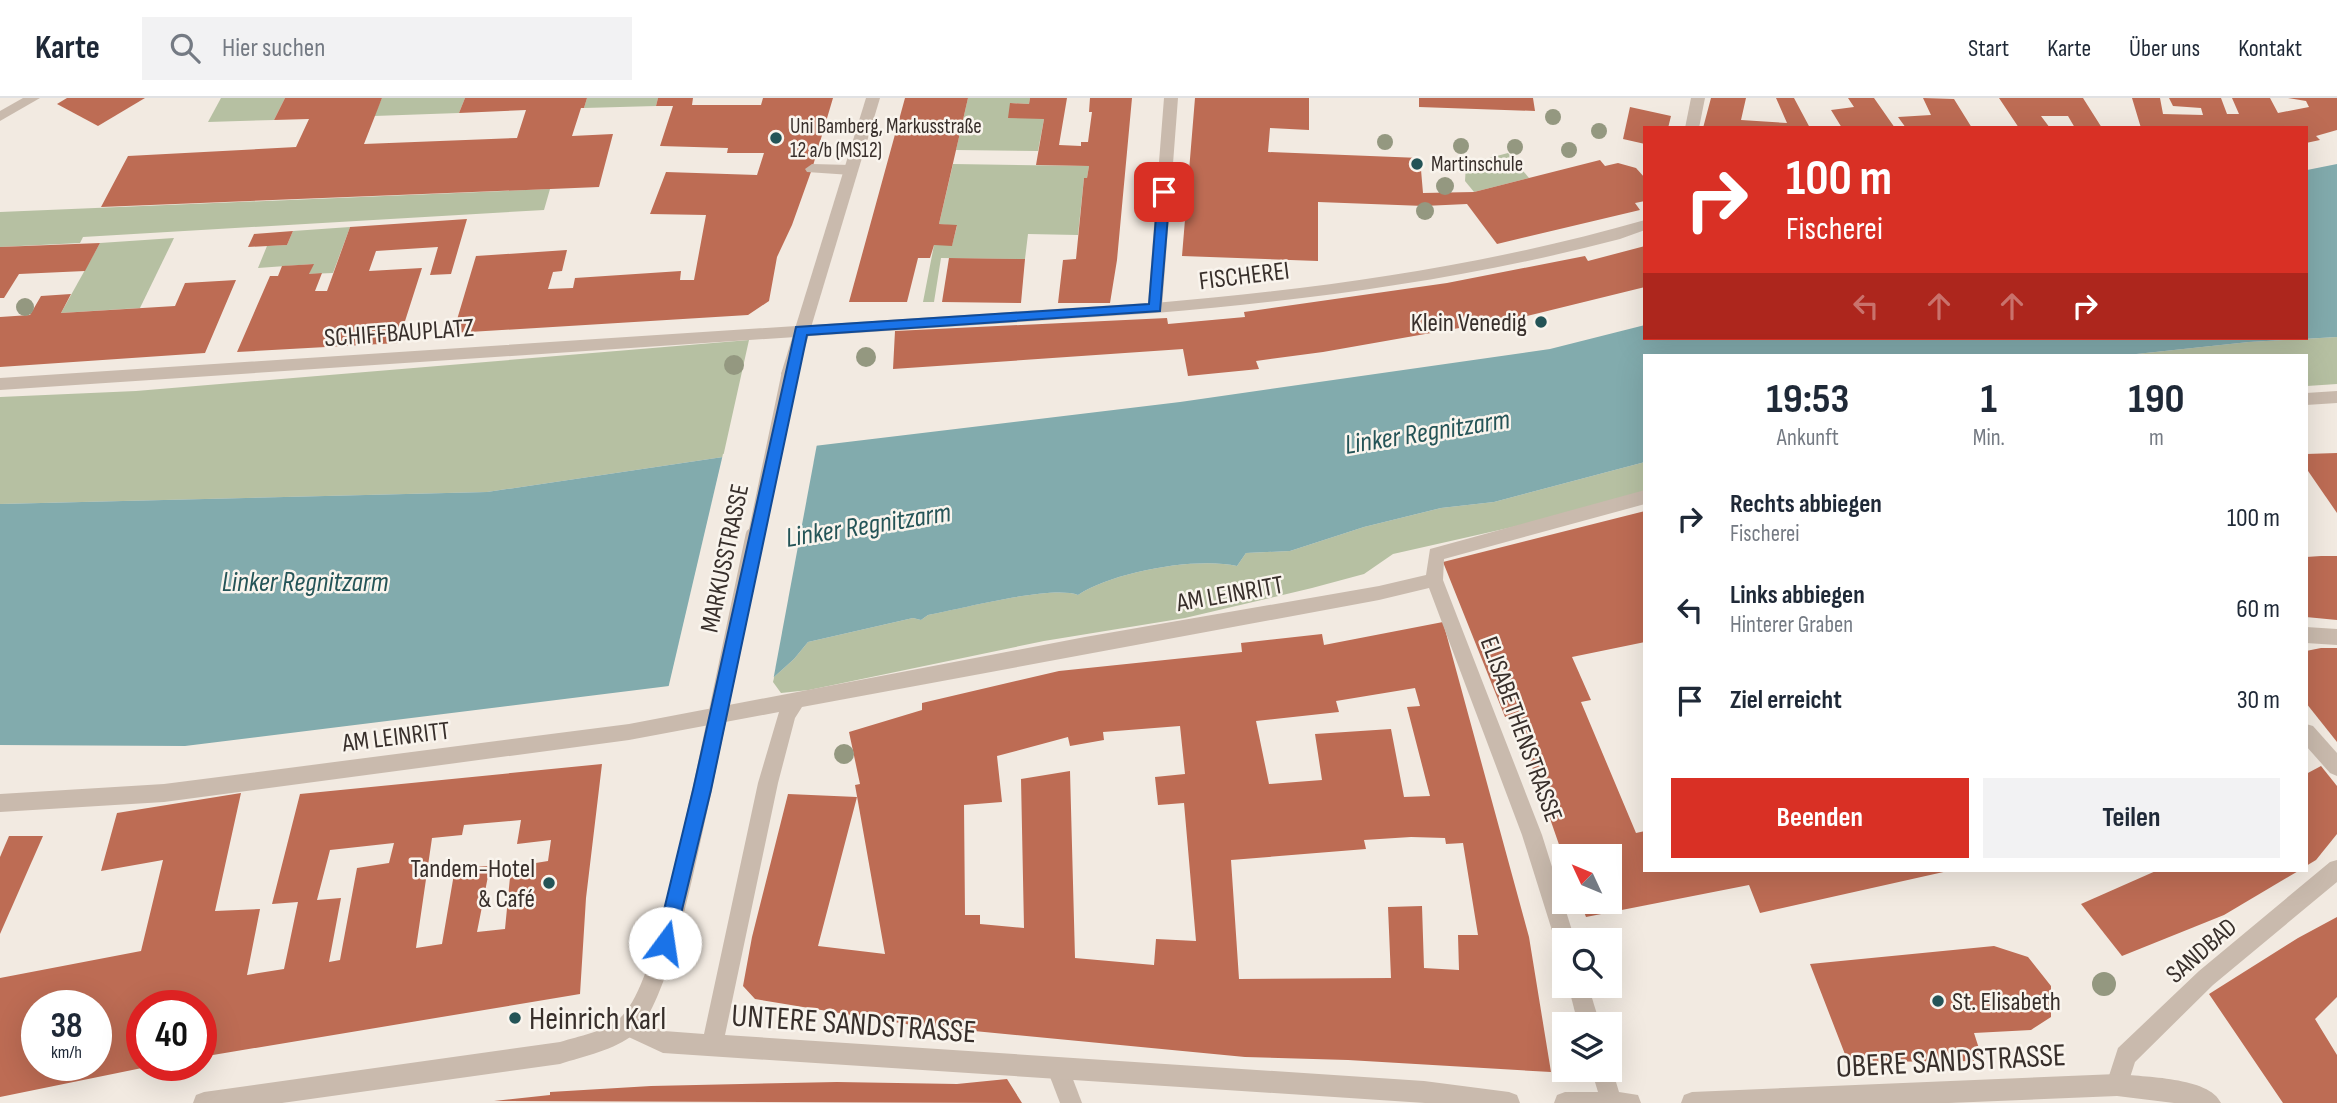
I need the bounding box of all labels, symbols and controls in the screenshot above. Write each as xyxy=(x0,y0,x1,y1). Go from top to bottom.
search box xyxy=(142,17,632,80)
text: Karte xyxy=(35,28,100,68)
icon: search xyxy=(166,29,204,67)
text: Hier suchen xyxy=(222,33,325,64)
text: Start xyxy=(1968,34,2009,63)
text: Karte xyxy=(2047,34,2091,63)
text: Über uns xyxy=(2129,34,2200,63)
text: Kontakt xyxy=(2238,34,2302,63)
place label: Uni Bamberg, Markusstraße 12 a/b (MS12) xyxy=(790,114,982,163)
marker: Uni Bamberg, Markusstraße 12 a/b (MS12) xyxy=(768,130,784,146)
text: 100 m xyxy=(1786,150,1892,209)
place label: Martinschule xyxy=(1431,152,1523,177)
icon: right xyxy=(1671,154,1762,245)
marker: Martinschule xyxy=(1409,156,1425,172)
pin xyxy=(1134,162,1194,222)
icon: arrive xyxy=(1145,173,1183,211)
text: Fischerei xyxy=(1786,210,1883,249)
street label: FISCHEREI xyxy=(1197,256,1291,297)
icon: left xyxy=(1847,287,1885,325)
icon: ahead xyxy=(1920,287,1958,325)
icon: ahead xyxy=(1993,287,2031,325)
icon: right xyxy=(2066,287,2104,325)
place label: Klein Venedig xyxy=(1411,308,1527,339)
street label: SCHIFFBAUPLATZ xyxy=(323,313,475,354)
marker: Klein Venedig xyxy=(1533,314,1549,330)
text: 19:53 xyxy=(1766,374,1849,425)
text: 1 xyxy=(1981,374,1997,425)
text: 190 xyxy=(2128,374,2185,425)
water label: Linker Regnitzarm xyxy=(1342,403,1512,462)
text: Ankunft xyxy=(1777,424,1839,452)
text: Min. xyxy=(1973,424,2005,452)
text: m xyxy=(2149,424,2164,452)
street label: MARKUSSTRASSE xyxy=(695,481,756,635)
text: Rechts abbiegen xyxy=(1730,489,1882,520)
water label: Linker Regnitzarm xyxy=(783,496,953,555)
icon: right xyxy=(1671,500,1709,538)
text: 100 m xyxy=(2227,503,2280,534)
text: Fischerei xyxy=(1730,520,1800,548)
water label: Linker Regnitzarm xyxy=(222,566,389,599)
street label: AM LEINRITT xyxy=(1173,570,1286,619)
text: Links abbiegen xyxy=(1730,580,1865,611)
icon: left xyxy=(1671,591,1709,629)
text: 60 m xyxy=(2236,594,2280,625)
text: Hinterer Graben xyxy=(1730,611,1853,639)
street label: ELISABETHENSTRASSE xyxy=(1473,633,1568,826)
icon: arrive xyxy=(1671,682,1709,720)
text: Ziel erreicht xyxy=(1730,685,1842,716)
text: 30 m xyxy=(2237,685,2280,716)
street label: AM LEINRITT xyxy=(340,716,452,760)
button: Beenden xyxy=(1671,778,1969,858)
button: Teilen xyxy=(1983,778,2280,858)
north arrow xyxy=(1552,844,1622,914)
map controls xyxy=(1552,844,1622,1082)
place label: Tandem-Hotel & Café xyxy=(410,854,535,915)
marker: Tandem-Hotel & Café xyxy=(541,875,557,891)
position arrow xyxy=(628,906,702,980)
street label: SANDBAD xyxy=(2160,912,2244,990)
button: search xyxy=(1552,928,1622,998)
place label: St. Elisabeth xyxy=(1952,987,2061,1018)
speed limit sign: 40 xyxy=(126,990,217,1081)
marker: St. Elisabeth xyxy=(1930,993,1946,1009)
street label: UNTERE SANDSTRASSE xyxy=(730,996,978,1053)
place label: Heinrich Karl xyxy=(529,1000,666,1039)
text: 38 xyxy=(50,1005,83,1048)
marker: Heinrich Karl xyxy=(507,1010,523,1026)
button: layers xyxy=(1552,1012,1622,1082)
street label: OBERE SANDSTRASSE xyxy=(1835,1036,2067,1087)
text: km/h xyxy=(51,1042,82,1063)

